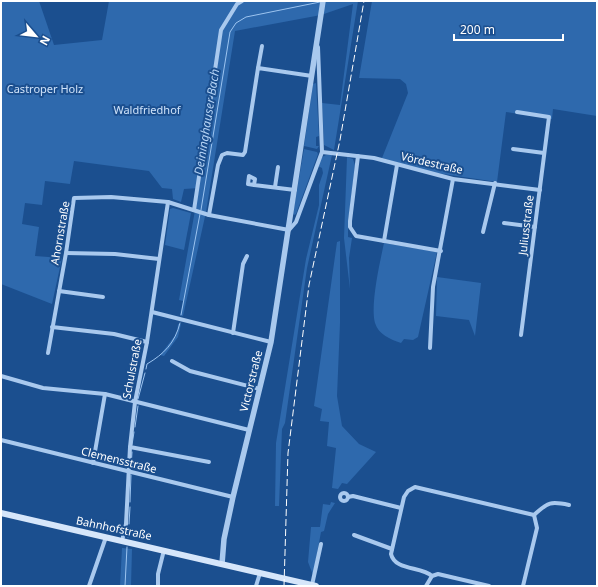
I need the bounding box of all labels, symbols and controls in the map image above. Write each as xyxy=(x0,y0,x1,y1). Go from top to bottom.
north arrow xyxy=(16,16,56,56)
scale bar xyxy=(454,16,563,42)
text: 200 m xyxy=(460,21,495,38)
text: N xyxy=(37,33,54,48)
water label: Deininghauser Bach xyxy=(190,68,223,176)
park label: Castroper Holz xyxy=(7,81,83,96)
park label: Waldfriedhof xyxy=(113,102,182,117)
street label: Vördestraße xyxy=(400,148,465,177)
street label: Juliusstraße xyxy=(514,194,537,257)
street label: Ahornstraße xyxy=(47,200,73,266)
street label: Schulstraße xyxy=(118,338,145,400)
street label: Victorstraße xyxy=(236,349,265,413)
street label: Clemensstraße xyxy=(80,443,159,476)
street label: Bahnhofstraße xyxy=(75,512,153,543)

